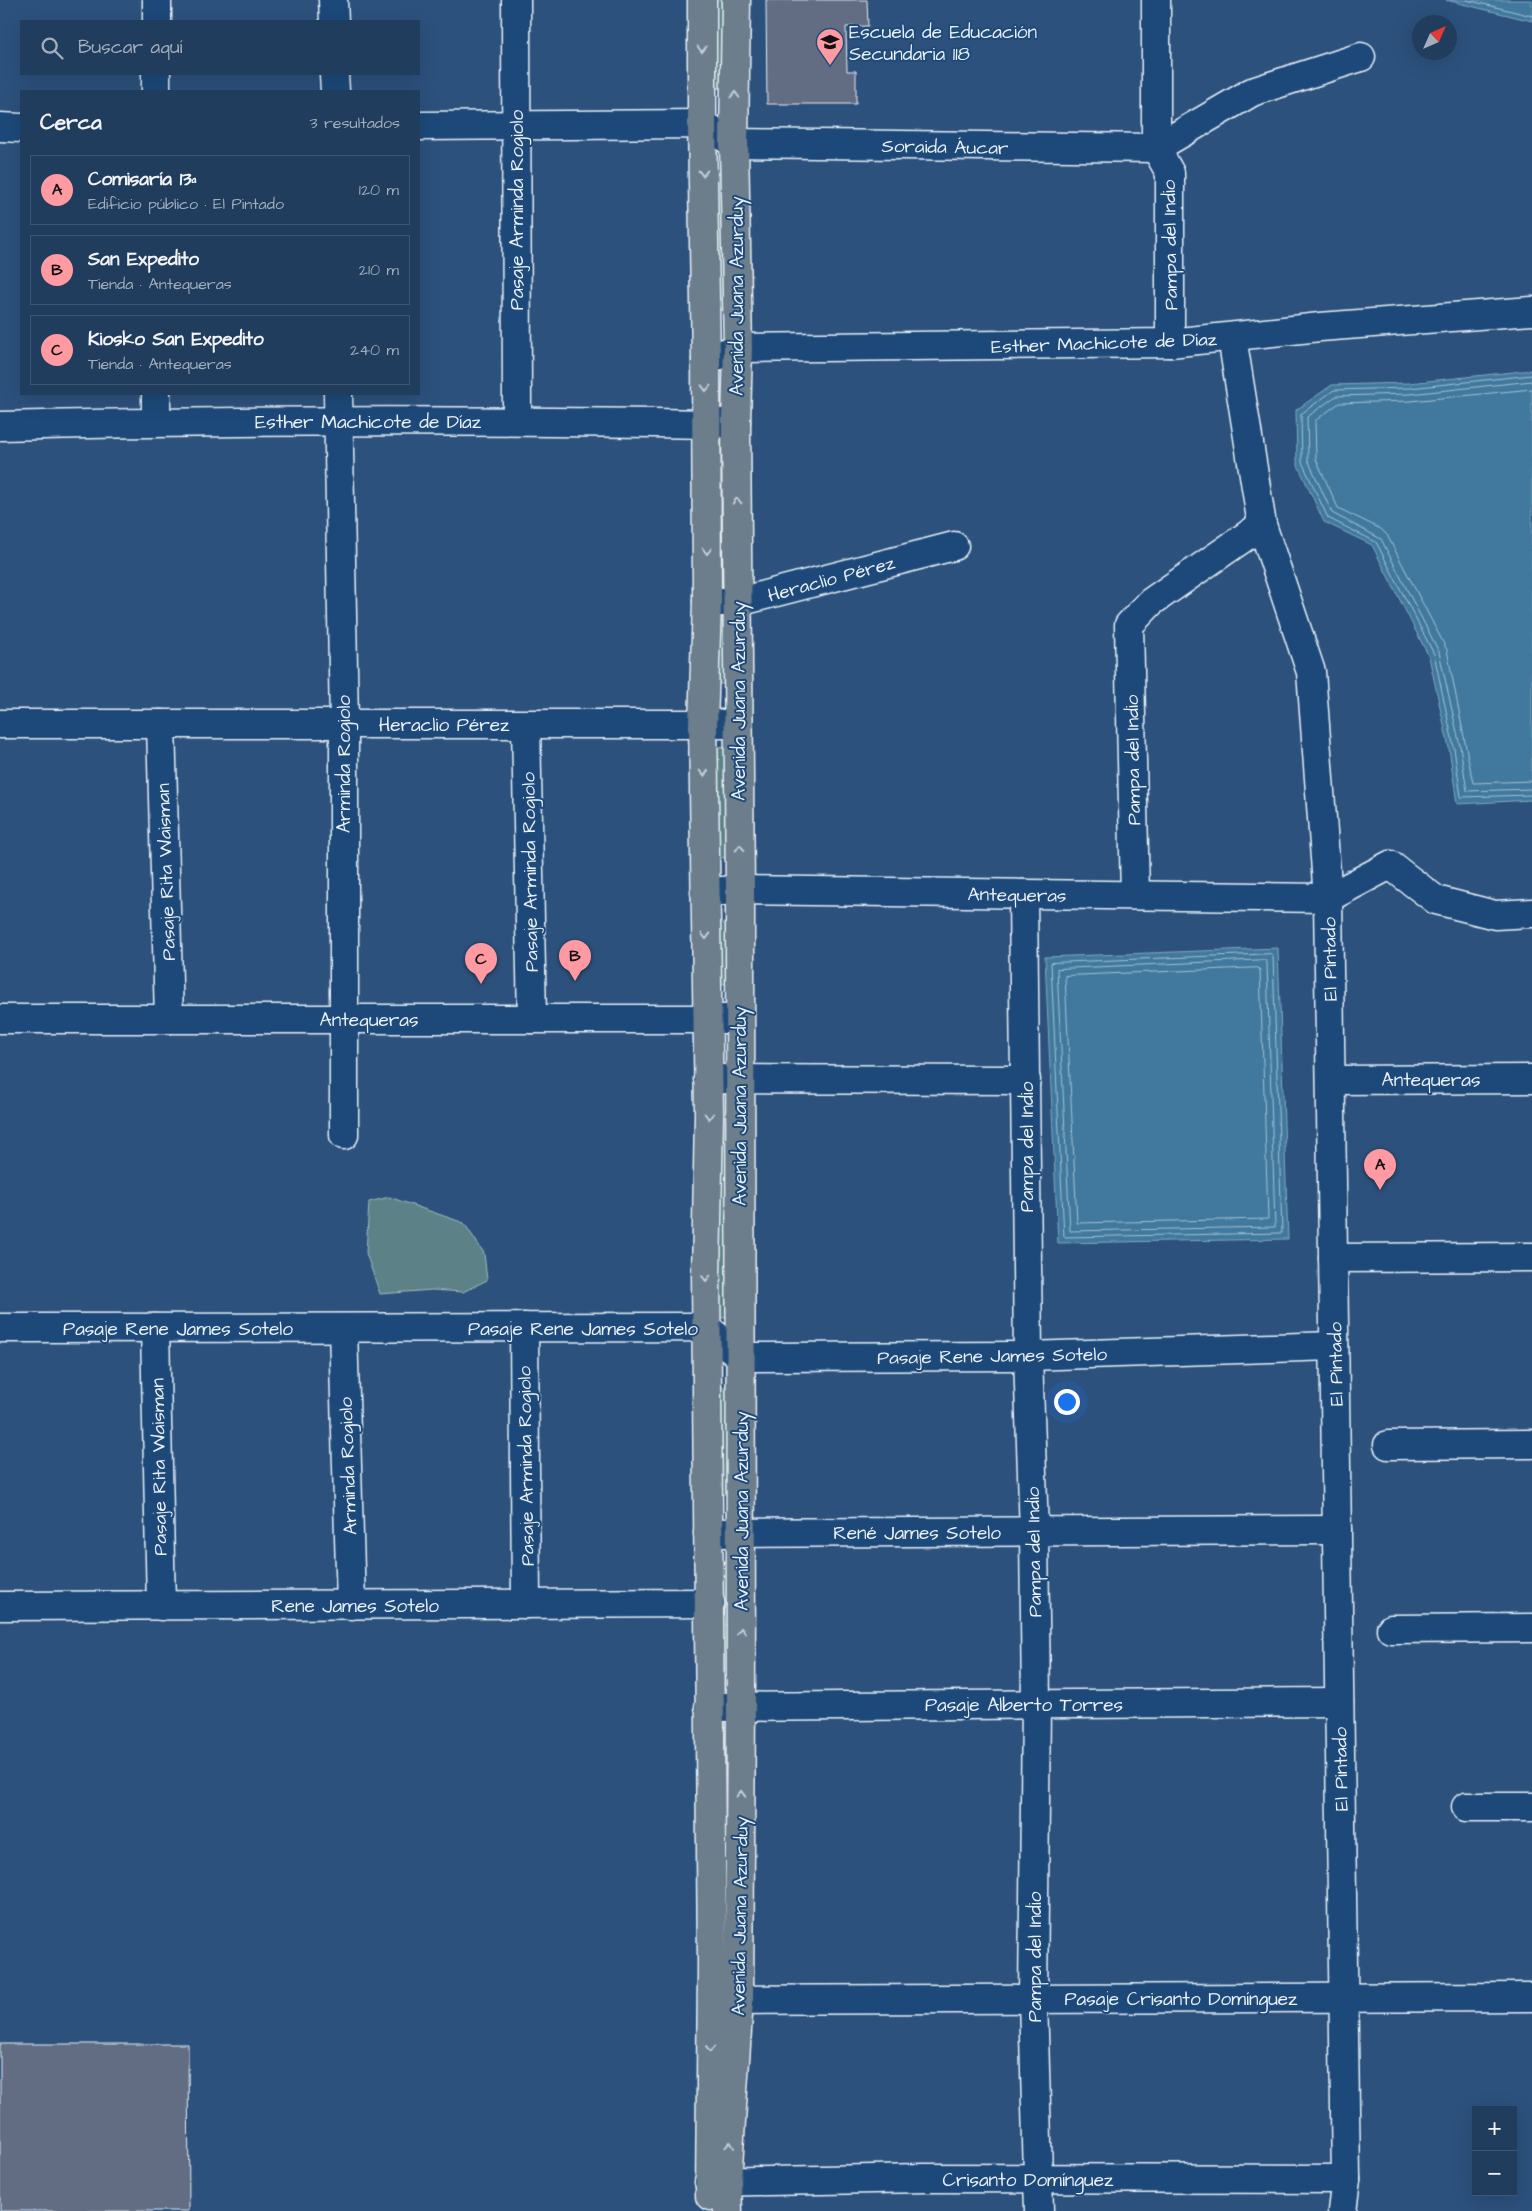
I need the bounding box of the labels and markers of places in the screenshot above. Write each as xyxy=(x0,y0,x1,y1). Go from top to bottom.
place label: Escuela de Educación Secundaria 118 xyxy=(849,19,1037,68)
school or university icon: Escuela de Educación Secundaria 118 xyxy=(815,27,845,66)
pin: B xyxy=(559,940,591,981)
pin: C xyxy=(465,943,497,984)
pin: A xyxy=(1364,1149,1396,1190)

